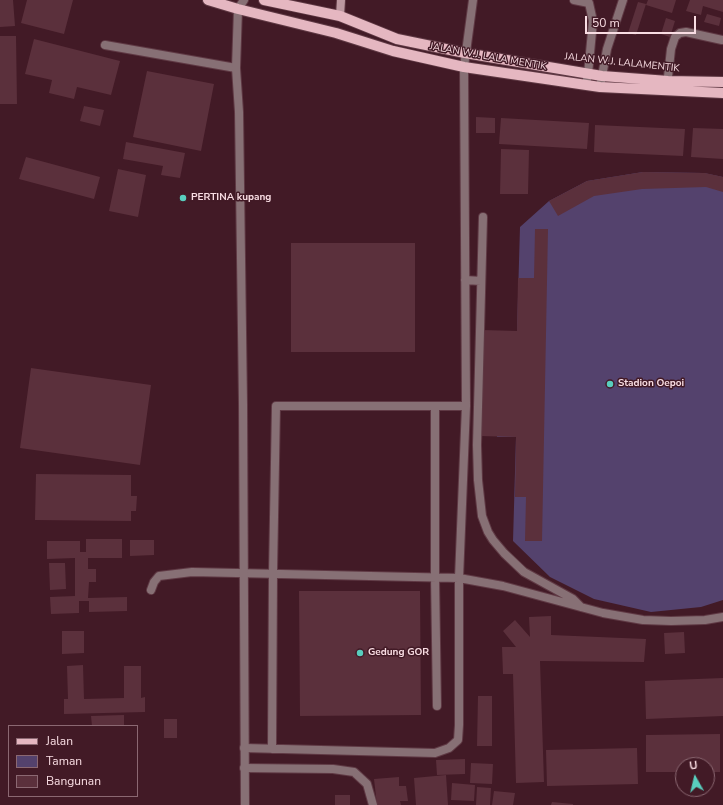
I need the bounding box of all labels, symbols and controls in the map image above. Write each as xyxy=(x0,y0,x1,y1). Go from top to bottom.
scale bar xyxy=(587,8,698,34)
text: 50 m xyxy=(592,15,620,31)
street label: JALAN W.J. LALA MENTIK xyxy=(429,41,547,73)
street label: JALAN W.J. LALAMENTIK xyxy=(564,51,680,75)
place label: PERTINA kupang xyxy=(191,192,271,204)
marker: PERTINA kupang xyxy=(178,193,188,203)
place label: Stadion Oepoi xyxy=(618,378,684,390)
marker: Stadion Oepoi xyxy=(605,379,615,389)
place label: Gedung GOR xyxy=(368,647,429,659)
marker: Gedung GOR xyxy=(355,648,365,658)
legend xyxy=(8,725,138,797)
text: Jalan xyxy=(46,733,73,749)
text: Taman xyxy=(46,753,82,769)
north arrow xyxy=(675,757,715,797)
text: U xyxy=(688,758,698,774)
text: Bangunan xyxy=(46,773,101,789)

